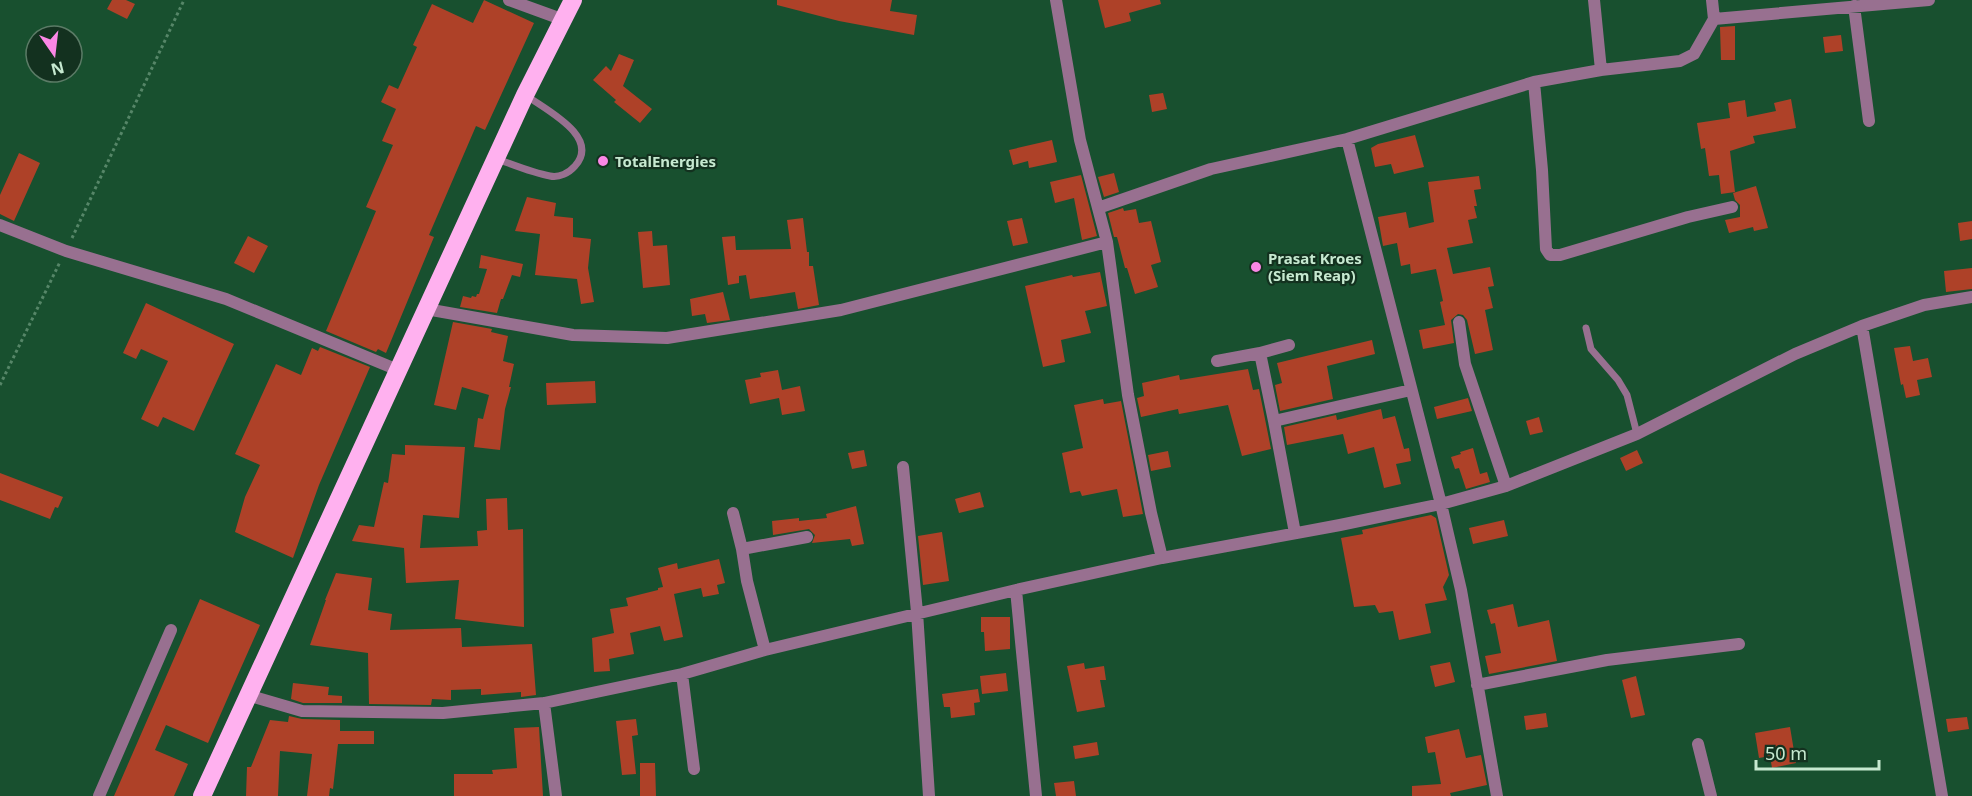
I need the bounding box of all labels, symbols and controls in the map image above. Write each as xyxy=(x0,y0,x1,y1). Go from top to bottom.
north arrow xyxy=(24,24,84,84)
text: N xyxy=(49,56,67,81)
place label: TotalEnergies xyxy=(615,151,716,171)
marker: TotalEnergies xyxy=(596,154,610,168)
place label: Prasat Kroes (Siem Reap) xyxy=(1268,248,1362,285)
marker: Prasat Kroes (Siem Reap) xyxy=(1249,260,1263,274)
scale bar xyxy=(1756,733,1879,771)
text: 50 m xyxy=(1765,741,1807,765)

